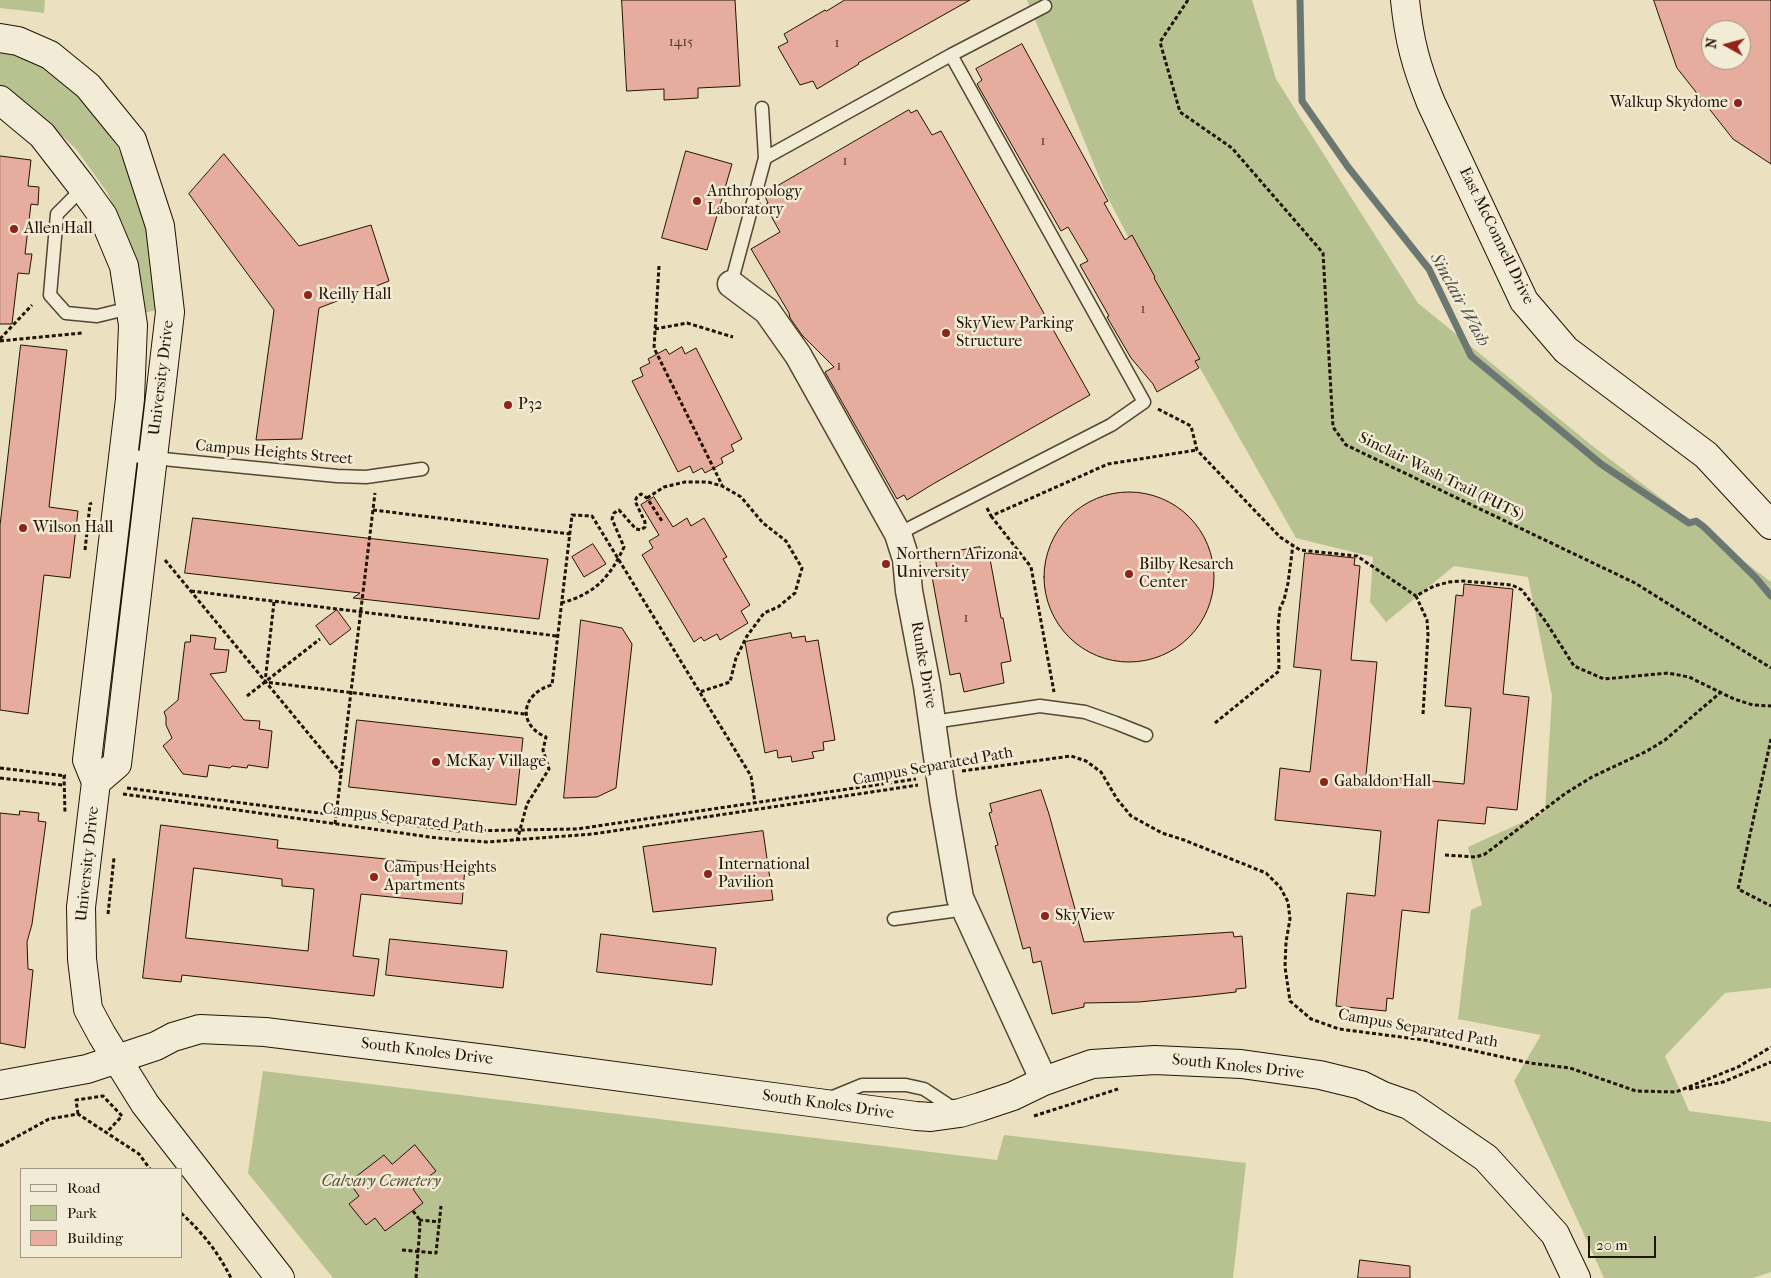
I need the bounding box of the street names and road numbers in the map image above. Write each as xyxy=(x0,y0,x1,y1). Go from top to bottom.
street label: East McConnell Drive xyxy=(1454,164,1538,308)
street label: University Drive xyxy=(145,319,179,437)
street label: Sinclair Wash Trail (FUTS) xyxy=(1355,429,1527,525)
street label: Campus Heights Street xyxy=(194,437,354,469)
street label: Runke Drive xyxy=(906,620,940,710)
street label: Campus Separated Path xyxy=(851,743,1015,791)
street label: Campus Separated Path xyxy=(321,800,485,838)
street label: University Drive xyxy=(72,805,104,923)
street label: Campus Separated Path xyxy=(1336,1005,1500,1053)
street label: South Knoles Drive xyxy=(360,1034,494,1070)
street label: South Knoles Drive xyxy=(1171,1051,1305,1083)
street label: South Knoles Drive xyxy=(761,1086,895,1124)

